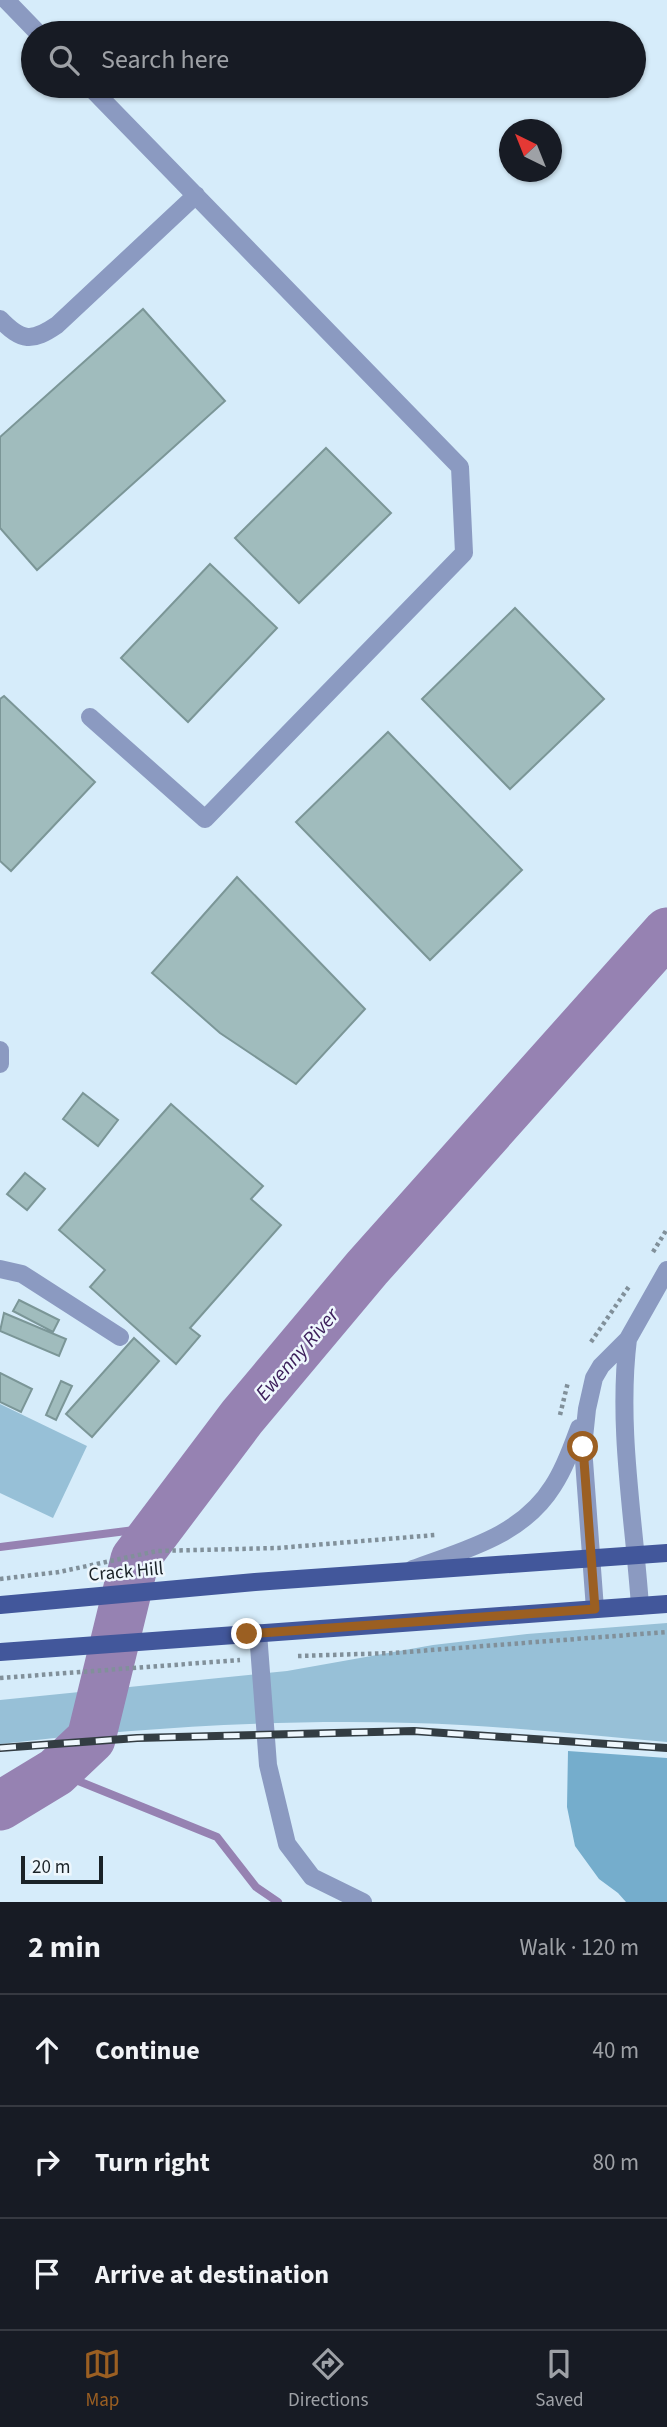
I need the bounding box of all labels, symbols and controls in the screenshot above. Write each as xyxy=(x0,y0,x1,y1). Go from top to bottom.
search box xyxy=(21,21,646,98)
icon: search xyxy=(45,41,83,79)
text: Search here xyxy=(101,41,229,78)
north arrow xyxy=(499,119,562,182)
water label: Ewenny River xyxy=(248,1300,346,1407)
route start xyxy=(567,1431,598,1462)
street label: Crack Hill xyxy=(87,1555,165,1589)
route end xyxy=(231,1618,262,1649)
scale bar xyxy=(21,1853,103,1885)
text: 20 m xyxy=(32,1854,70,1881)
text: 2 min xyxy=(28,1926,101,1969)
text: Walk · 120 m xyxy=(520,1931,639,1964)
icon: ahead xyxy=(28,2031,66,2069)
text: Continue xyxy=(95,2032,200,2069)
text: 40 m xyxy=(592,2034,639,2067)
icon: right xyxy=(28,2143,66,2181)
text: Turn right xyxy=(95,2144,210,2181)
text: 80 m xyxy=(592,2146,639,2179)
icon: arrive xyxy=(28,2255,66,2293)
text: Arrive at destination xyxy=(95,2256,329,2293)
tab: Map xyxy=(83,2345,121,2414)
tab: Directions xyxy=(288,2345,368,2414)
tab: Saved xyxy=(535,2345,584,2414)

